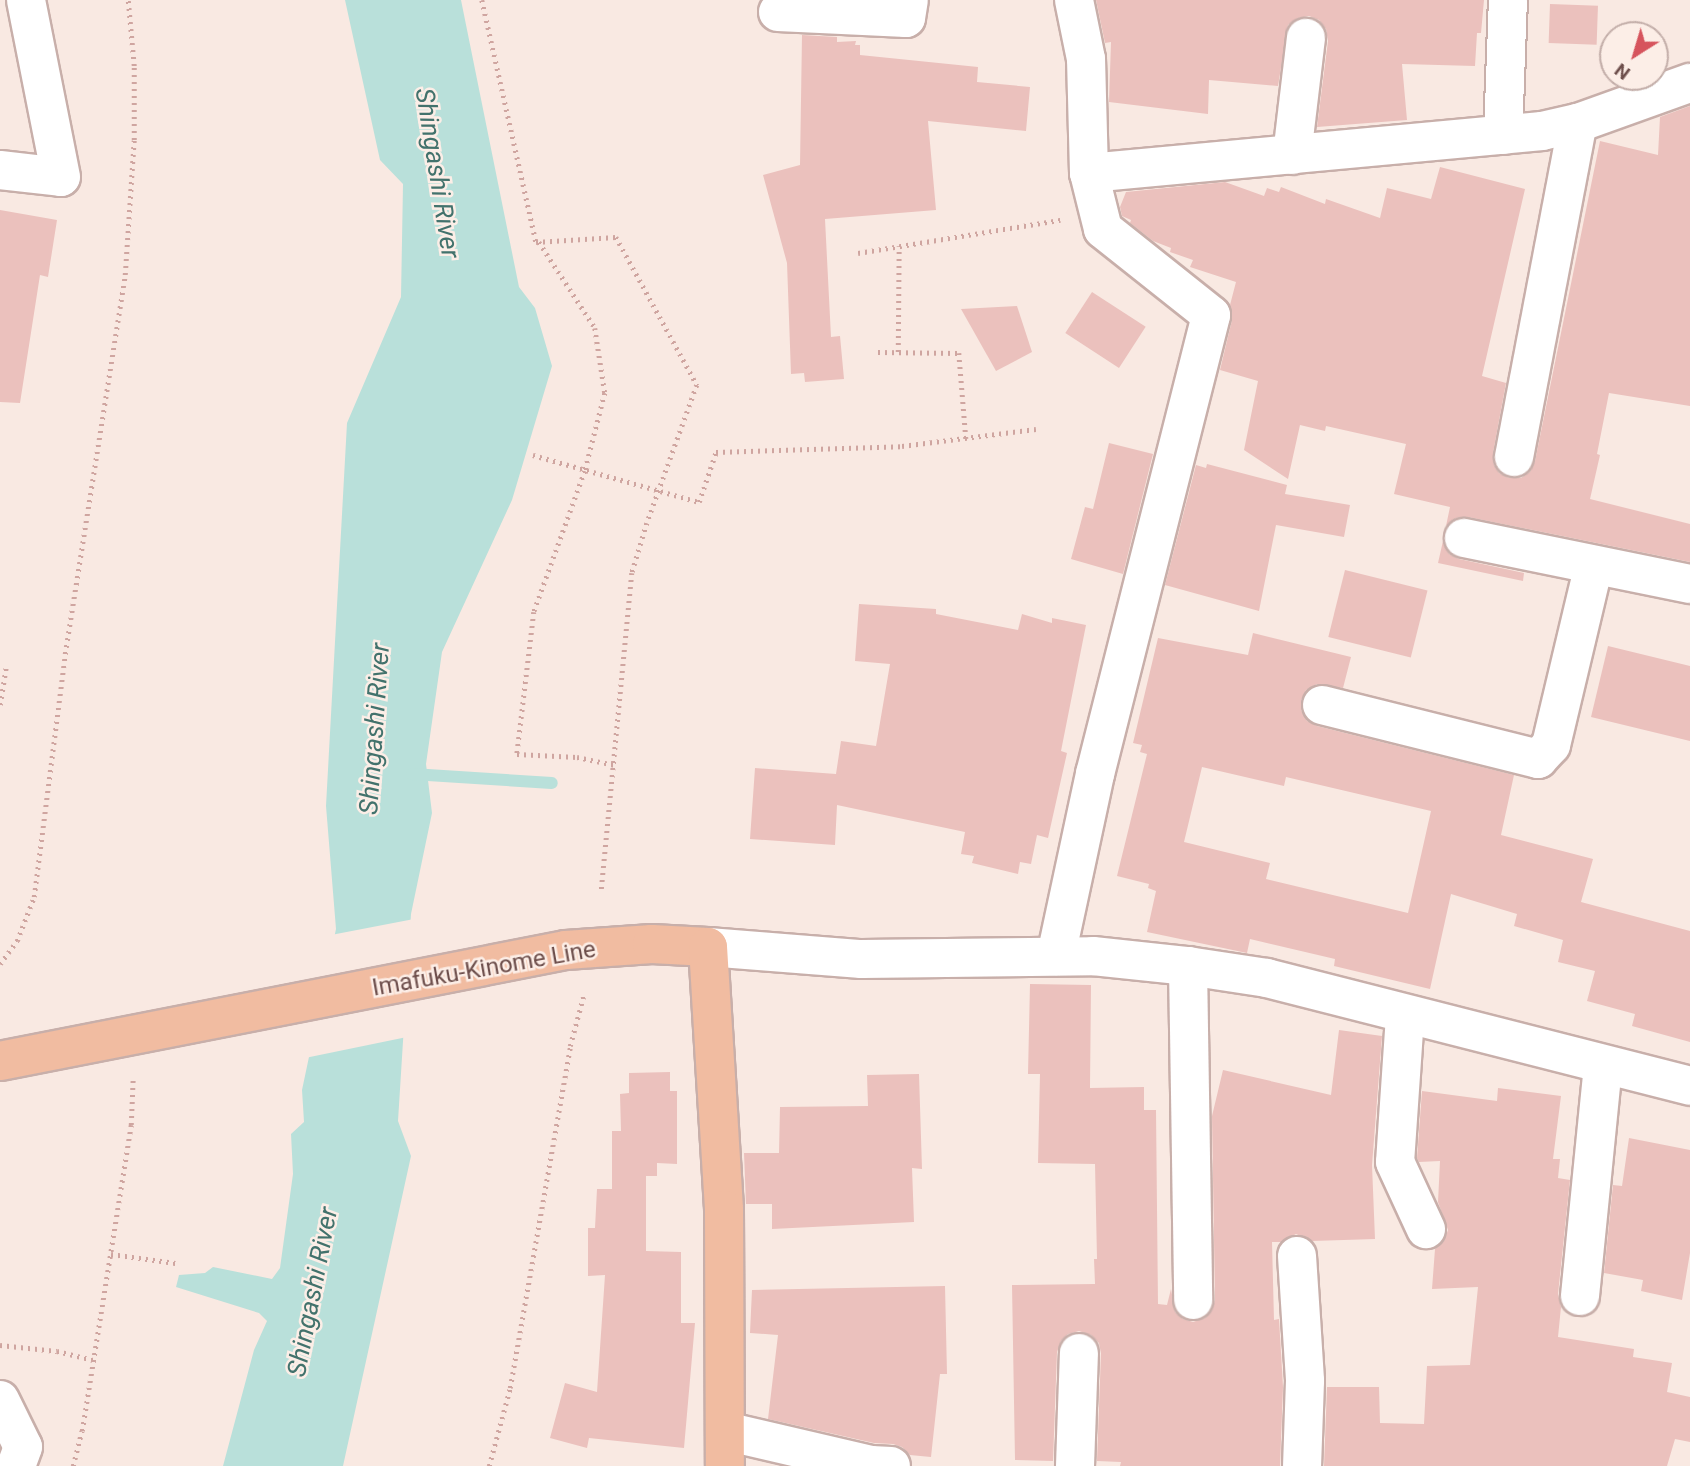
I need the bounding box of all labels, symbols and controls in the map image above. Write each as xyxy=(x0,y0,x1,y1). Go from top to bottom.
north arrow xyxy=(1599,21,1669,91)
text: N xyxy=(1610,58,1635,85)
water label: Shingashi River xyxy=(408,86,466,260)
water label: Shingashi River xyxy=(353,642,397,816)
street label: Imafuku-Kinome Line xyxy=(370,935,598,1003)
water label: Shingashi River xyxy=(281,1205,345,1379)

